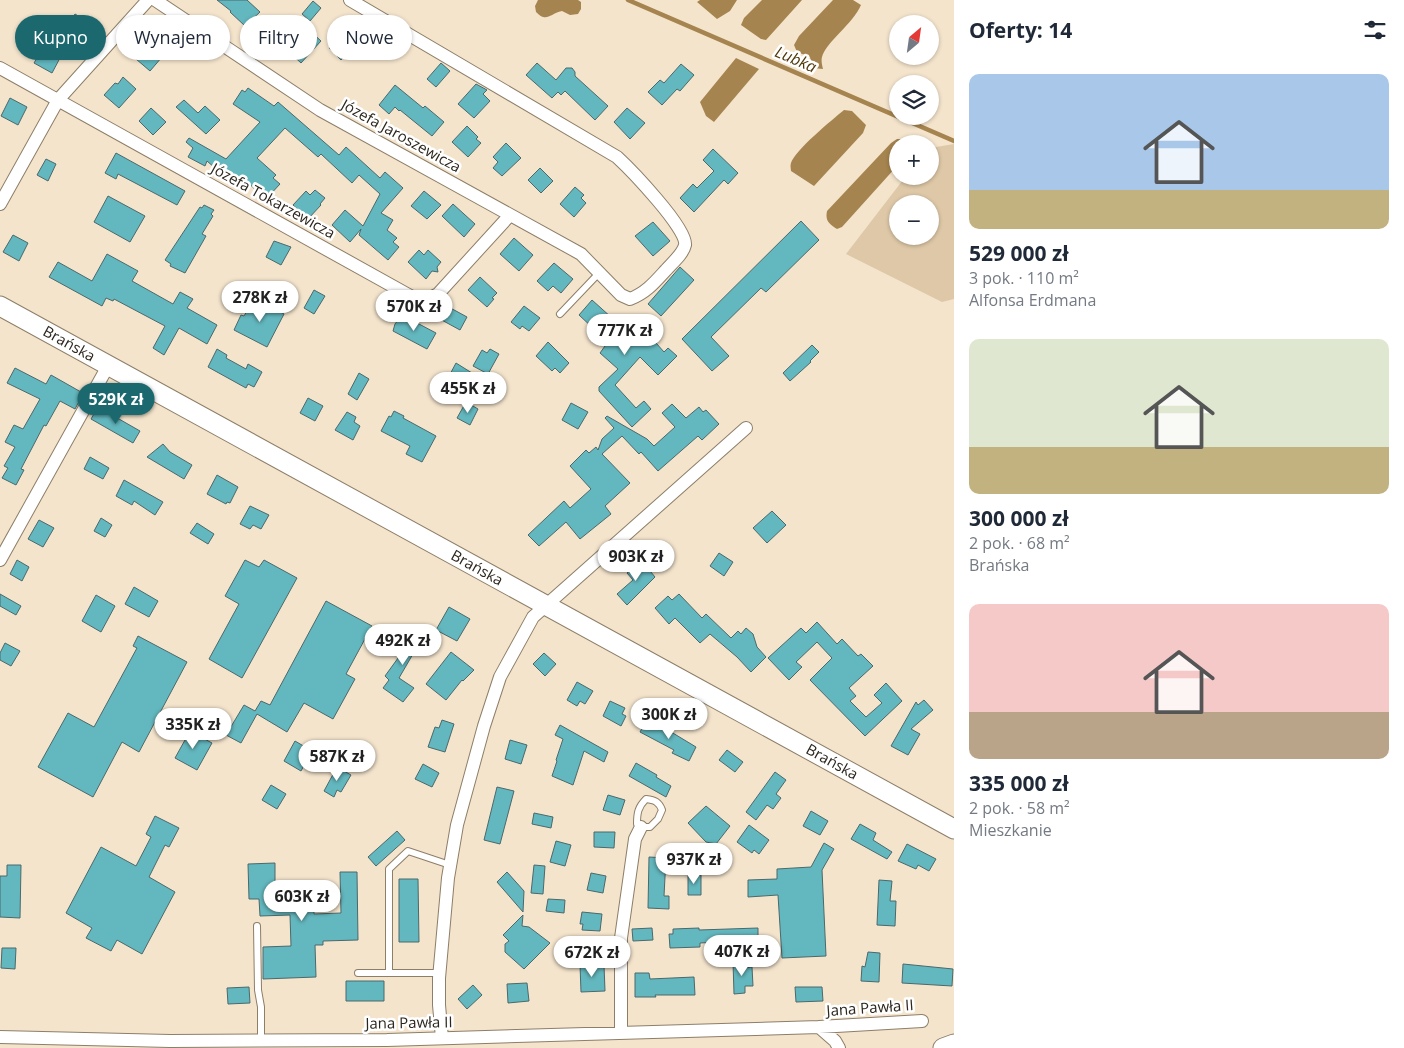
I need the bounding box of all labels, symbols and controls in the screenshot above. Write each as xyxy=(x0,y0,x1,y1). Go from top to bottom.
chip: Kupno xyxy=(15,15,106,60)
chip: Wynajem xyxy=(116,15,230,60)
chip: Filtry xyxy=(240,15,317,60)
chip: Nowe xyxy=(327,15,412,60)
north arrow xyxy=(889,15,939,65)
map controls xyxy=(889,15,939,245)
text: Oferty: 14 xyxy=(969,16,1072,44)
icon: filters xyxy=(1361,16,1389,44)
water label: Lubka xyxy=(772,40,820,78)
button: layers xyxy=(889,75,939,125)
street label: Józefa Jaroszewicza xyxy=(336,93,465,176)
icon: home xyxy=(1134,107,1224,197)
button: + xyxy=(889,135,939,185)
street label: Józefa Tokarzewicza xyxy=(206,157,339,243)
button: − xyxy=(889,195,939,245)
text: 529 000 zł xyxy=(969,239,1069,267)
text: 3 pok. · 110 m² xyxy=(969,267,1079,289)
pin: 278K zł xyxy=(214,280,306,323)
text: 278K zł xyxy=(233,286,287,308)
text: Alfonsa Erdmana xyxy=(969,289,1096,311)
pin: 570K zł xyxy=(368,290,460,332)
text: 570K zł xyxy=(387,295,441,317)
pin: 777K zł xyxy=(579,314,671,356)
text: 777K zł xyxy=(598,319,652,341)
street label: Brańska xyxy=(40,321,99,366)
pin: 455K zł xyxy=(422,372,514,414)
icon: home xyxy=(1134,372,1224,462)
text: 455K zł xyxy=(441,377,495,399)
pin: 529K zł xyxy=(70,382,162,425)
text: 529K zł xyxy=(89,388,143,410)
text: 300 000 zł xyxy=(969,504,1069,532)
text: 2 pok. · 68 m² xyxy=(969,532,1070,554)
pin: 903K zł xyxy=(590,540,682,582)
street label: Brańska xyxy=(448,545,507,590)
text: 903K zł xyxy=(609,545,663,567)
text: Brańska xyxy=(969,554,1030,576)
pin: 492K zł xyxy=(357,624,449,666)
text: 492K zł xyxy=(376,629,430,651)
icon: home xyxy=(1134,637,1224,727)
pin: 300K zł xyxy=(623,698,715,740)
text: 300K zł xyxy=(642,703,696,725)
pin: 335K zł xyxy=(147,708,239,750)
text: 335K zł xyxy=(166,713,220,735)
street label: Brańska xyxy=(803,739,862,784)
pin: 587K zł xyxy=(291,740,383,782)
text: 587K zł xyxy=(310,745,364,767)
text: 335 000 zł xyxy=(969,769,1069,797)
text: 2 pok. · 58 m² xyxy=(969,797,1070,819)
text: Mieszkanie xyxy=(969,819,1052,841)
pin: 937K zł xyxy=(648,842,740,885)
text: 937K zł xyxy=(667,848,721,870)
pin: 603K zł xyxy=(256,880,348,922)
text: 603K zł xyxy=(275,885,329,907)
pin: 407K zł xyxy=(696,934,788,977)
pin: 672K zł xyxy=(546,936,638,978)
text: 407K zł xyxy=(715,940,769,962)
text: 672K zł xyxy=(565,941,619,963)
street label: Jana Pawła II xyxy=(824,994,914,1020)
street label: Jana Pawła II xyxy=(363,1011,453,1033)

